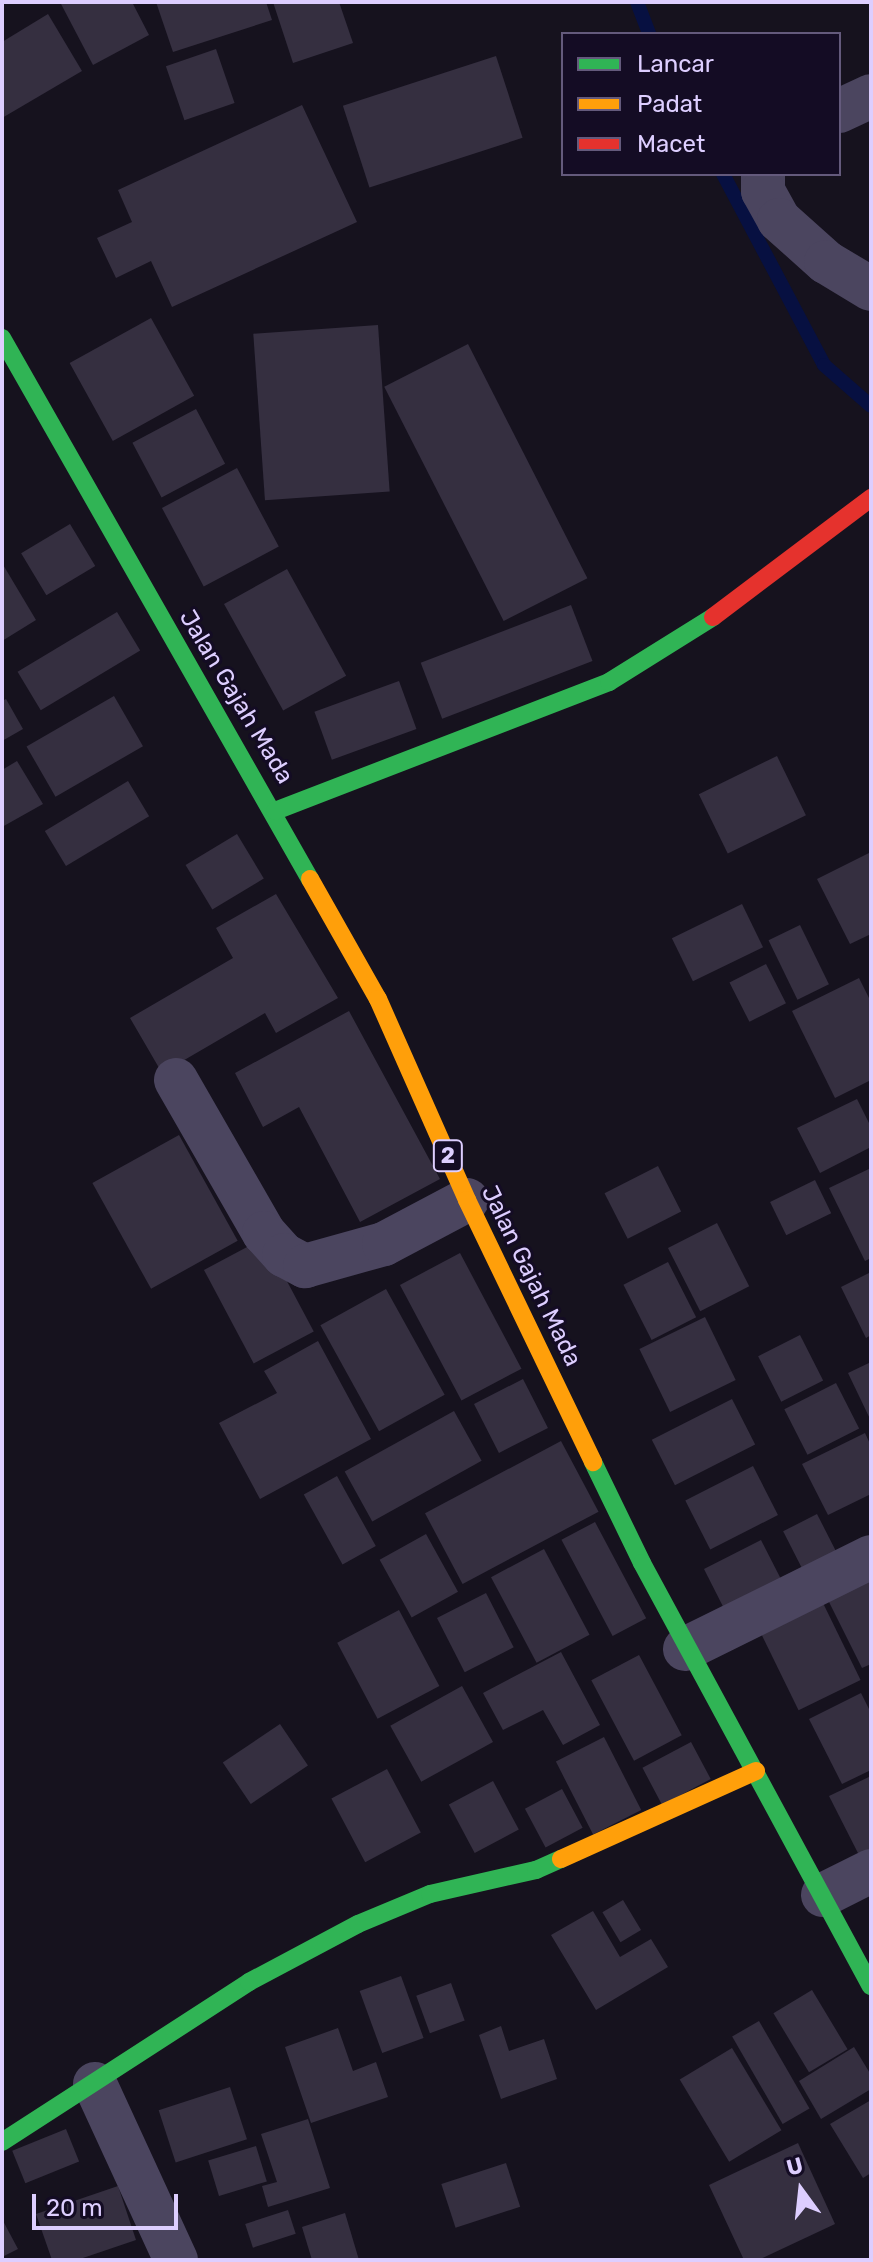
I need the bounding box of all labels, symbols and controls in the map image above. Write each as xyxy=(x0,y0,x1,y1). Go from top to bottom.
legend xyxy=(561,32,841,176)
text: Lancar xyxy=(637,50,714,78)
text: Padat xyxy=(637,90,702,118)
text: Macet xyxy=(637,130,705,158)
street label: Jalan Gajah Mada xyxy=(173,605,299,789)
road number: 2 xyxy=(432,1138,464,1174)
street label: Jalan Gajah Mada xyxy=(475,1181,587,1371)
north arrow xyxy=(761,2150,841,2230)
text: U xyxy=(783,2151,806,2181)
scale bar xyxy=(36,2178,182,2228)
text: 20 m xyxy=(46,2194,103,2222)

